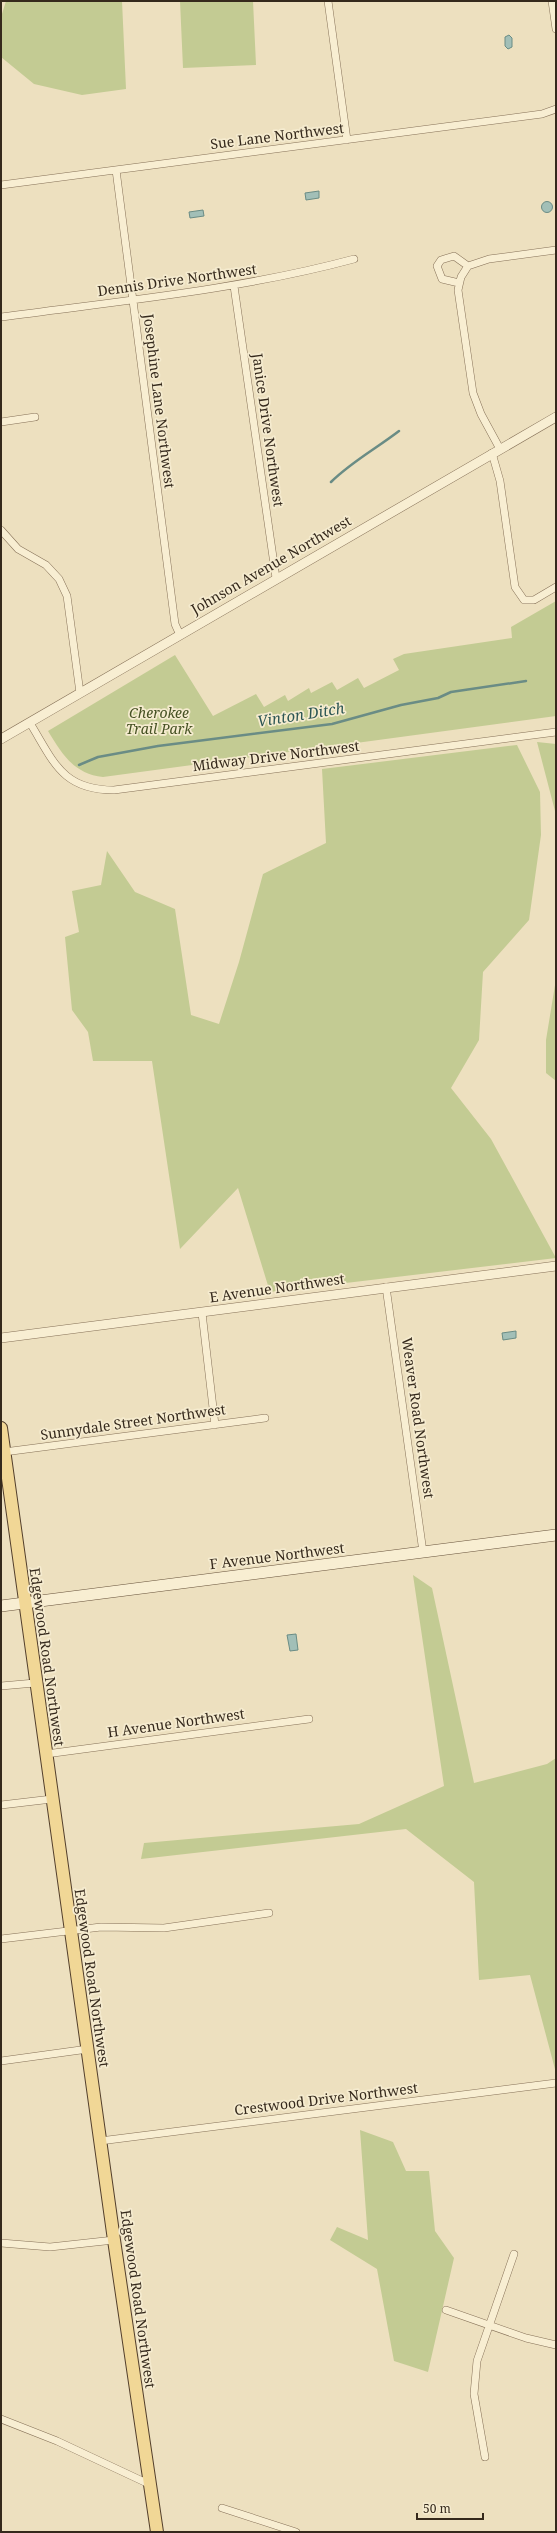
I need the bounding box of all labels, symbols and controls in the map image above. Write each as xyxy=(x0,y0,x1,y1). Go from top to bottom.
street label: Sue Lane Northwest xyxy=(209,118,345,153)
street label: Dennis Drive Northwest xyxy=(96,259,258,300)
street label: Josephine Lane Northwest xyxy=(139,312,180,489)
street label: Janice Drive Northwest xyxy=(248,351,289,508)
street label: Johnson Avenue Northwest xyxy=(186,511,354,619)
water label: Vinton Ditch xyxy=(256,697,346,731)
park label: Cherokee Trail Park xyxy=(126,703,193,738)
street label: Midway Drive Northwest xyxy=(191,736,360,775)
street label: E Avenue Northwest xyxy=(208,1269,346,1306)
street label: Weaver Road Northwest xyxy=(398,1336,439,1500)
street label: Sunnydale Street Northwest xyxy=(39,1399,227,1444)
street label: F Avenue Northwest xyxy=(209,1538,345,1573)
street label: Edgewood Road Northwest xyxy=(26,1566,69,1748)
street label: H Avenue Northwest xyxy=(106,1703,246,1742)
street label: Edgewood Road Northwest xyxy=(71,1887,114,2069)
street label: Crestwood Drive Northwest xyxy=(233,2078,419,2119)
street label: Edgewood Road Northwest xyxy=(117,2208,160,2390)
scale bar xyxy=(417,2495,483,2521)
text: 50 m xyxy=(423,2500,451,2517)

